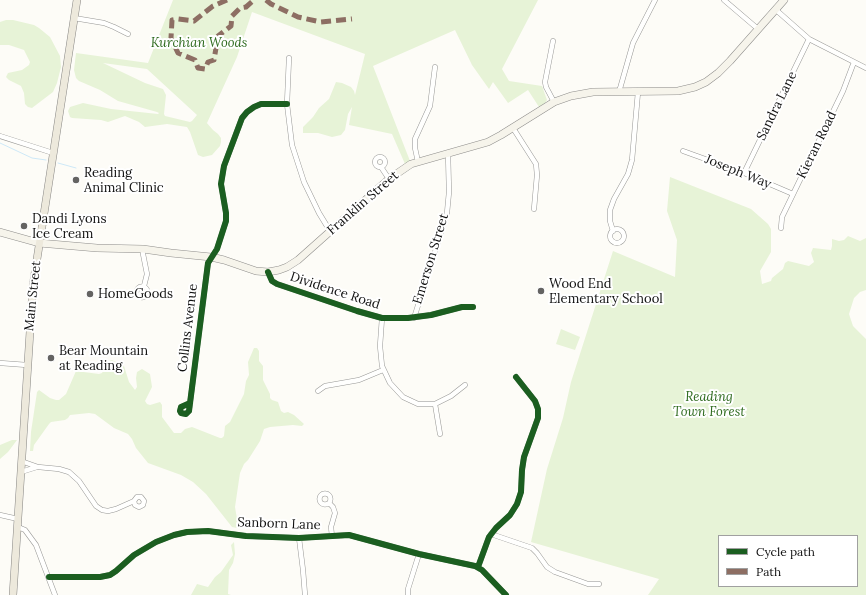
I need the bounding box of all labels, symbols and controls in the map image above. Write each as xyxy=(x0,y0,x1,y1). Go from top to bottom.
park label: Kurchian Woods xyxy=(151,35,247,51)
street label: Sandra Lane xyxy=(754,69,800,143)
street label: Kieran Road xyxy=(794,109,840,181)
street label: Joseph Way xyxy=(702,152,774,192)
place label: Reading Animal Clinic xyxy=(84,165,164,196)
street label: Franklin Street xyxy=(324,168,402,238)
marker: Reading Animal Clinic xyxy=(71,175,81,185)
place label: Dandi Lyons Ice Cream xyxy=(32,211,107,242)
street label: Emerson Street xyxy=(410,212,452,306)
marker: Dandi Lyons Ice Cream xyxy=(19,221,29,231)
street label: Main Street xyxy=(22,260,44,332)
street label: Dividence Road xyxy=(288,269,382,313)
place label: Wood End Elementary School xyxy=(549,276,663,307)
street label: Collins Avenue xyxy=(175,283,201,373)
place label: HomeGoods xyxy=(98,286,173,302)
marker: Wood End Elementary School xyxy=(536,286,546,296)
marker: HomeGoods xyxy=(85,289,95,299)
place label: Bear Mountain at Reading xyxy=(59,343,148,374)
marker: Bear Mountain at Reading xyxy=(46,353,56,363)
park label: Reading Town Forest xyxy=(673,389,745,420)
street label: Sanborn Lane xyxy=(237,515,321,533)
legend xyxy=(718,535,858,587)
text: Cycle path xyxy=(756,544,815,559)
text: Path xyxy=(756,564,781,579)

